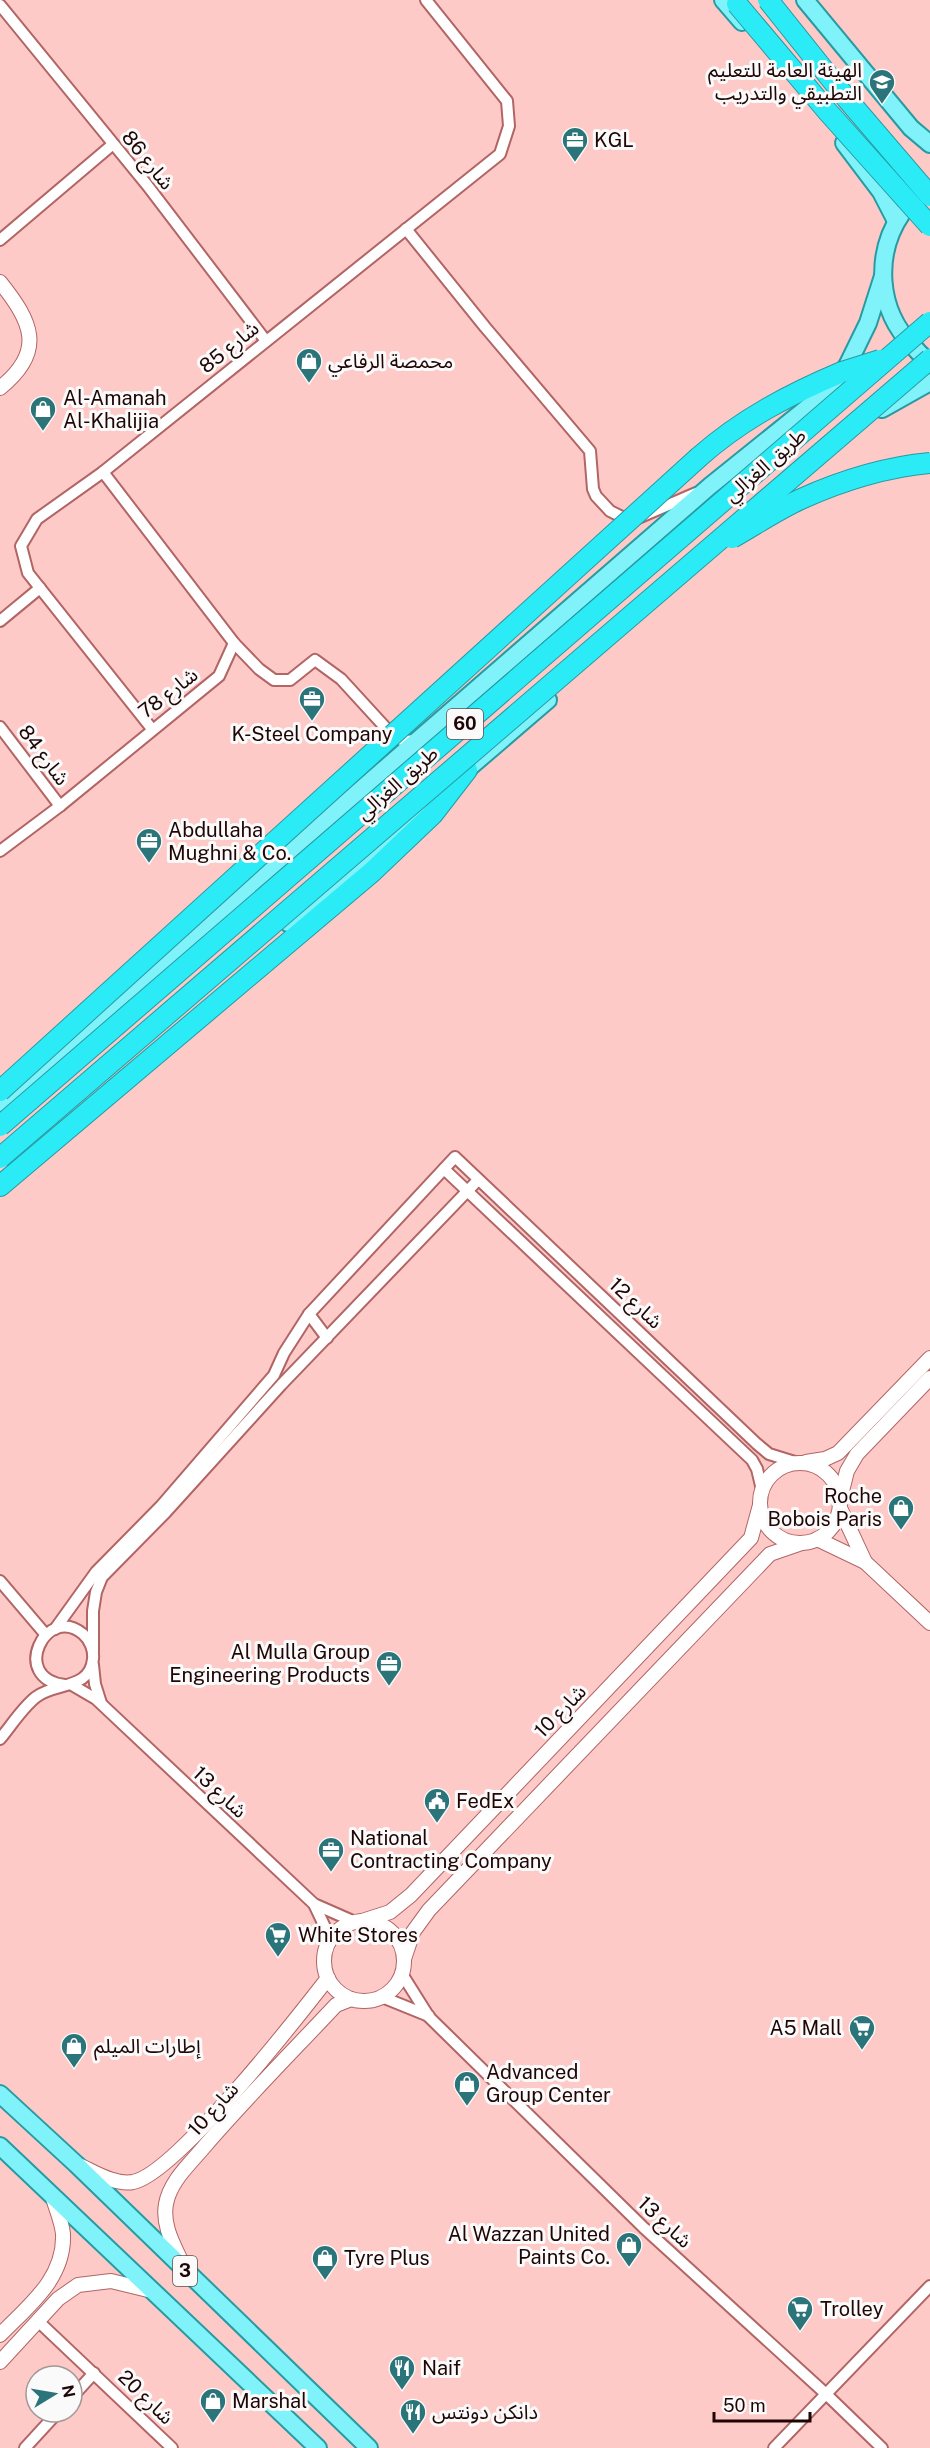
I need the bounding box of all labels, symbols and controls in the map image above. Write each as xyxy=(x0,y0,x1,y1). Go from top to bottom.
place label: الهيئة العامة للتعليم التطبيقي والتدريب xyxy=(708,58,862,109)
school or university icon: الهيئة العامة للتعليم التطبيقي والتدريب xyxy=(867,67,897,105)
office icon: KGL xyxy=(560,125,590,163)
street label: شارع 86 xyxy=(115,126,179,196)
place label: KGL xyxy=(594,128,634,152)
street label: شارع 85 xyxy=(194,316,265,381)
shop icon: محمصة الرفاعي xyxy=(294,346,324,384)
place label: محمصة الرفاعي xyxy=(328,349,453,377)
place label: Al-Amanah Al-Khalijia xyxy=(63,386,167,433)
shop icon: Al-Amanah Al-Khalijia xyxy=(28,394,58,432)
street label: طريق الغزالي xyxy=(719,423,813,510)
street label: شارع 78 xyxy=(134,662,204,726)
office icon: K-Steel Company xyxy=(297,684,327,722)
road number: 60 xyxy=(447,709,483,739)
street label: شارع 84 xyxy=(11,720,74,792)
place label: K-Steel Company xyxy=(232,722,393,746)
street label: طريق الغزالي xyxy=(351,741,445,828)
place label: Abdullaha Mughni & Co. xyxy=(168,818,291,865)
office icon: Abdullaha Mughni & Co. xyxy=(134,826,164,864)
street label: شارع 12 xyxy=(602,1272,668,1336)
place label: Roche Bobois Paris xyxy=(768,1484,882,1531)
shop icon: Roche Bobois Paris xyxy=(886,1493,916,1531)
place label: Al Mulla Group Engineering Products xyxy=(169,1640,370,1687)
office icon: Al Mulla Group Engineering Products xyxy=(374,1649,404,1687)
street label: شارع 10 xyxy=(529,1680,593,1745)
street label: شارع 13 xyxy=(186,1761,252,1825)
public building icon: FedEx xyxy=(422,1786,452,1824)
place label: FedEx xyxy=(456,1789,514,1813)
place label: National Contracting Company xyxy=(350,1826,552,1873)
office icon: National Contracting Company xyxy=(316,1835,346,1873)
supermarket icon: White Stores xyxy=(263,1920,293,1958)
place label: White Stores xyxy=(298,1923,418,1947)
supermarket icon: A5 Mall xyxy=(847,2013,877,2051)
place label: A5 Mall xyxy=(770,2016,842,2040)
shop icon: إطارات الميلم xyxy=(59,2031,89,2069)
place label: إطارات الميلم xyxy=(94,2034,201,2061)
place label: Advanced Group Center xyxy=(486,2060,611,2107)
shop icon: Advanced Group Center xyxy=(452,2069,482,2107)
street label: شارع 10 xyxy=(183,2077,246,2143)
street label: شارع 13 xyxy=(631,2191,697,2255)
place label: Al Wazzan United Paints Co. xyxy=(448,2222,610,2269)
shop icon: Al Wazzan United Paints Co. xyxy=(614,2230,644,2268)
shop icon: Tyre Plus xyxy=(310,2243,340,2281)
place label: Tyre Plus xyxy=(344,2246,430,2270)
road number: 3 xyxy=(173,2256,197,2286)
supermarket icon: Trolley xyxy=(785,2294,815,2332)
place label: Trolley xyxy=(820,2297,884,2321)
restaurant icon: Naif xyxy=(387,2353,417,2391)
place label: Naif xyxy=(422,2356,461,2380)
north arrow xyxy=(24,2364,84,2424)
street label: شارع 20 xyxy=(111,2365,179,2431)
text: N xyxy=(58,2383,79,2399)
scale bar xyxy=(714,2385,810,2423)
shop icon: Marshal xyxy=(198,2386,228,2424)
place label: Marshal xyxy=(232,2389,307,2413)
text: 50 m xyxy=(723,2395,766,2416)
restaurant icon: دانكن دونتس xyxy=(398,2397,428,2435)
place label: دانكن دونتس xyxy=(432,2400,538,2424)

